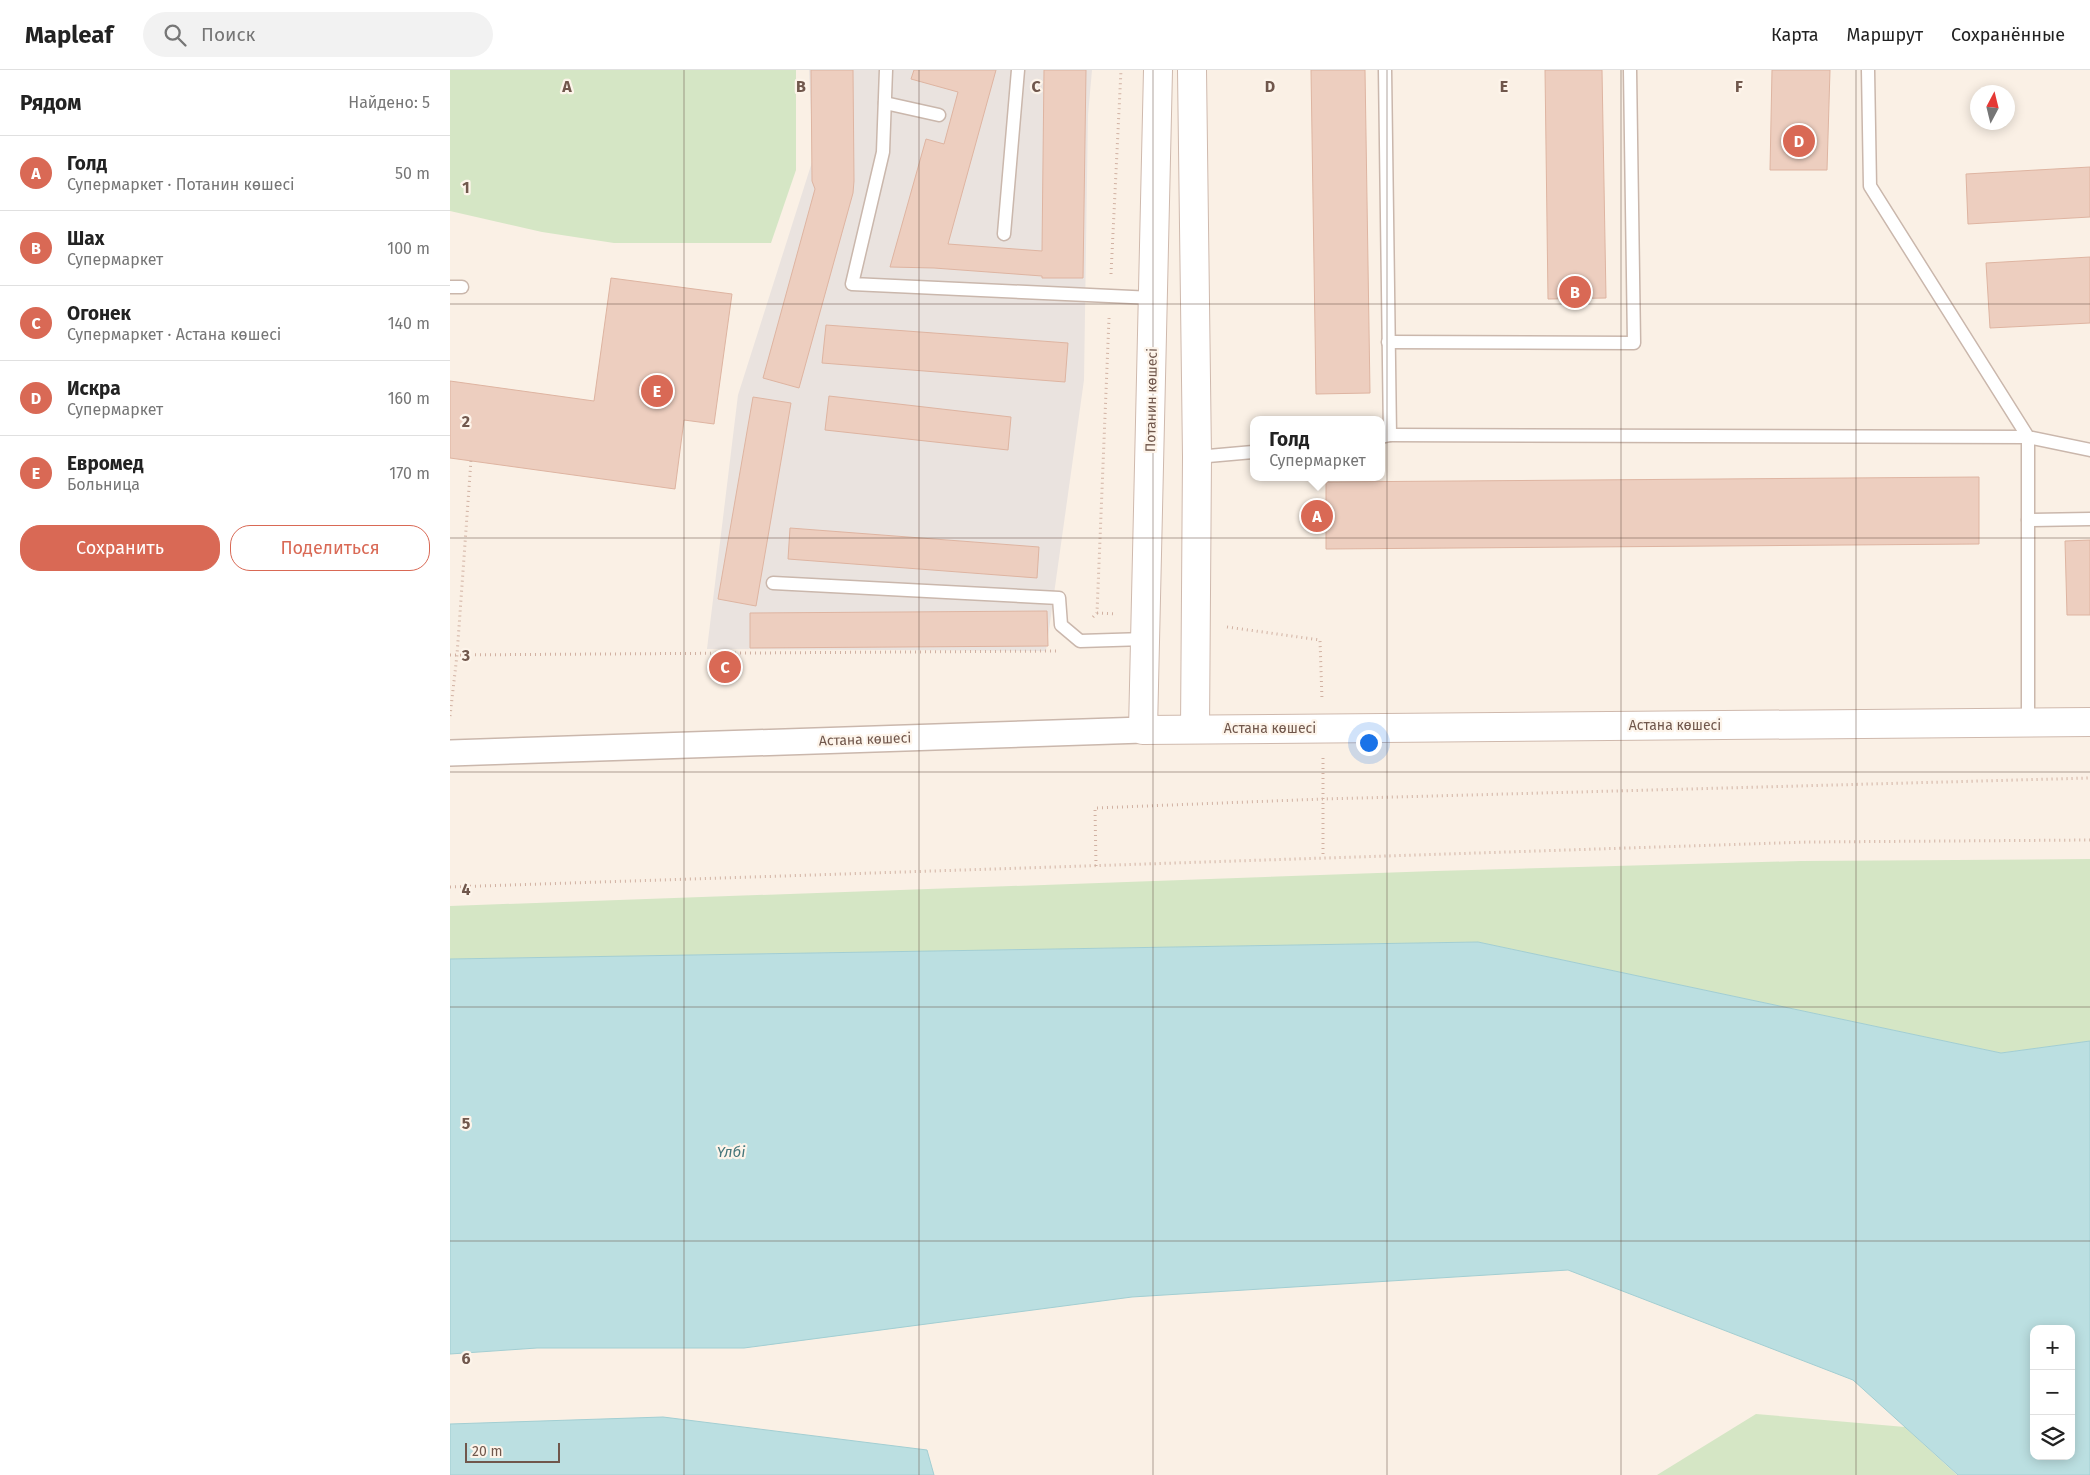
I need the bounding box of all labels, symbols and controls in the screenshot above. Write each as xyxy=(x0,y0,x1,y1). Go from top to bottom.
search box xyxy=(143,12,493,57)
text: Mapleaf xyxy=(25,21,113,49)
icon: search xyxy=(161,21,189,49)
text: Поиск xyxy=(201,23,255,46)
text: Карта xyxy=(1771,24,1819,46)
text: Маршрут xyxy=(1847,24,1923,46)
text: Сохранённые xyxy=(1951,24,2065,46)
text: A xyxy=(561,77,572,96)
text: B xyxy=(796,77,806,96)
text: C xyxy=(1031,77,1041,96)
text: D xyxy=(1265,77,1275,96)
text: E xyxy=(1500,77,1508,96)
text: F xyxy=(1735,77,1743,96)
north arrow xyxy=(1970,85,2015,130)
text: Рядом xyxy=(20,90,81,116)
text: Найдено: 5 xyxy=(348,93,430,112)
pin: D xyxy=(1783,122,1815,160)
text: Голд xyxy=(67,152,107,175)
text: A xyxy=(31,164,41,183)
text: 50 m xyxy=(395,164,430,183)
text: Супермаркет · Потанин көшесі xyxy=(67,175,295,194)
text: 1 xyxy=(462,178,470,197)
text: Шах xyxy=(67,227,104,250)
text: B xyxy=(31,239,41,258)
text: 100 m xyxy=(387,239,430,258)
text: Супермаркет xyxy=(67,250,163,269)
pin: B xyxy=(1559,273,1591,311)
text: Огонек xyxy=(67,302,131,325)
text: C xyxy=(31,314,41,333)
text: 140 m xyxy=(388,314,430,333)
text: Супермаркет · Астана көшесі xyxy=(67,325,281,344)
street label: Потанин көшесі xyxy=(1142,348,1161,452)
pin: E xyxy=(641,372,673,410)
text: Искра xyxy=(67,377,121,400)
text: D xyxy=(31,389,41,408)
text: 160 m xyxy=(388,389,430,408)
text: Супермаркет xyxy=(67,400,163,419)
text: 2 xyxy=(462,412,470,431)
popup xyxy=(1250,416,1385,481)
text: Голд xyxy=(1269,428,1309,451)
text: Супермаркет xyxy=(1269,451,1366,470)
text: Евромед xyxy=(67,452,143,475)
text: E xyxy=(32,464,40,483)
text: 170 m xyxy=(389,464,430,483)
text: Больница xyxy=(67,475,140,494)
pin: A xyxy=(1301,497,1333,535)
button: Сохранить xyxy=(20,525,220,571)
button: Поделиться xyxy=(230,525,430,571)
text: 3 xyxy=(461,646,470,665)
pin: C xyxy=(709,648,741,686)
street label: Астана көшесі xyxy=(1629,717,1721,734)
street label: Астана көшесі xyxy=(1224,720,1316,737)
street label: Астана көшесі xyxy=(819,729,912,750)
your location xyxy=(1356,730,1382,756)
text: 4 xyxy=(461,880,471,899)
text: 5 xyxy=(462,1114,471,1133)
water label: Үлбі xyxy=(717,1143,745,1161)
map controls xyxy=(2030,1325,2075,1460)
button: + xyxy=(2030,1325,2075,1370)
text: 6 xyxy=(461,1349,471,1368)
button: − xyxy=(2030,1370,2075,1415)
button: layers xyxy=(2030,1415,2075,1460)
scale bar xyxy=(465,1440,560,1463)
text: 20 m xyxy=(472,1443,502,1460)

